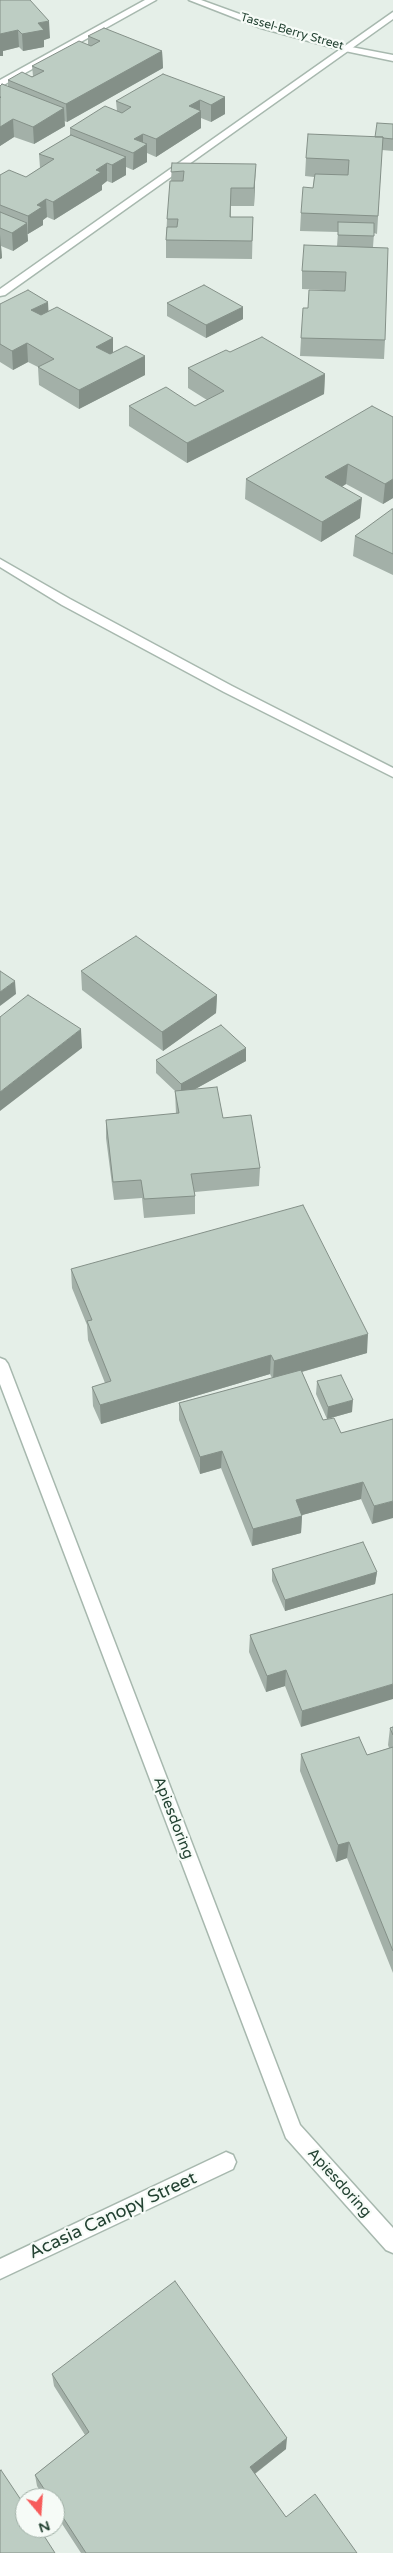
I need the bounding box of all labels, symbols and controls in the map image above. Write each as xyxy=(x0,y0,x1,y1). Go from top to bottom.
street label: Tassel-Berry Street xyxy=(239,10,345,54)
street label: Apiesdoring xyxy=(149,1774,197,1862)
street label: Apiesdoring xyxy=(303,2145,375,2221)
street label: Acasia Canopy Street xyxy=(26,2168,200,2264)
north arrow xyxy=(15,2488,65,2538)
text: N xyxy=(37,2517,52,2537)

